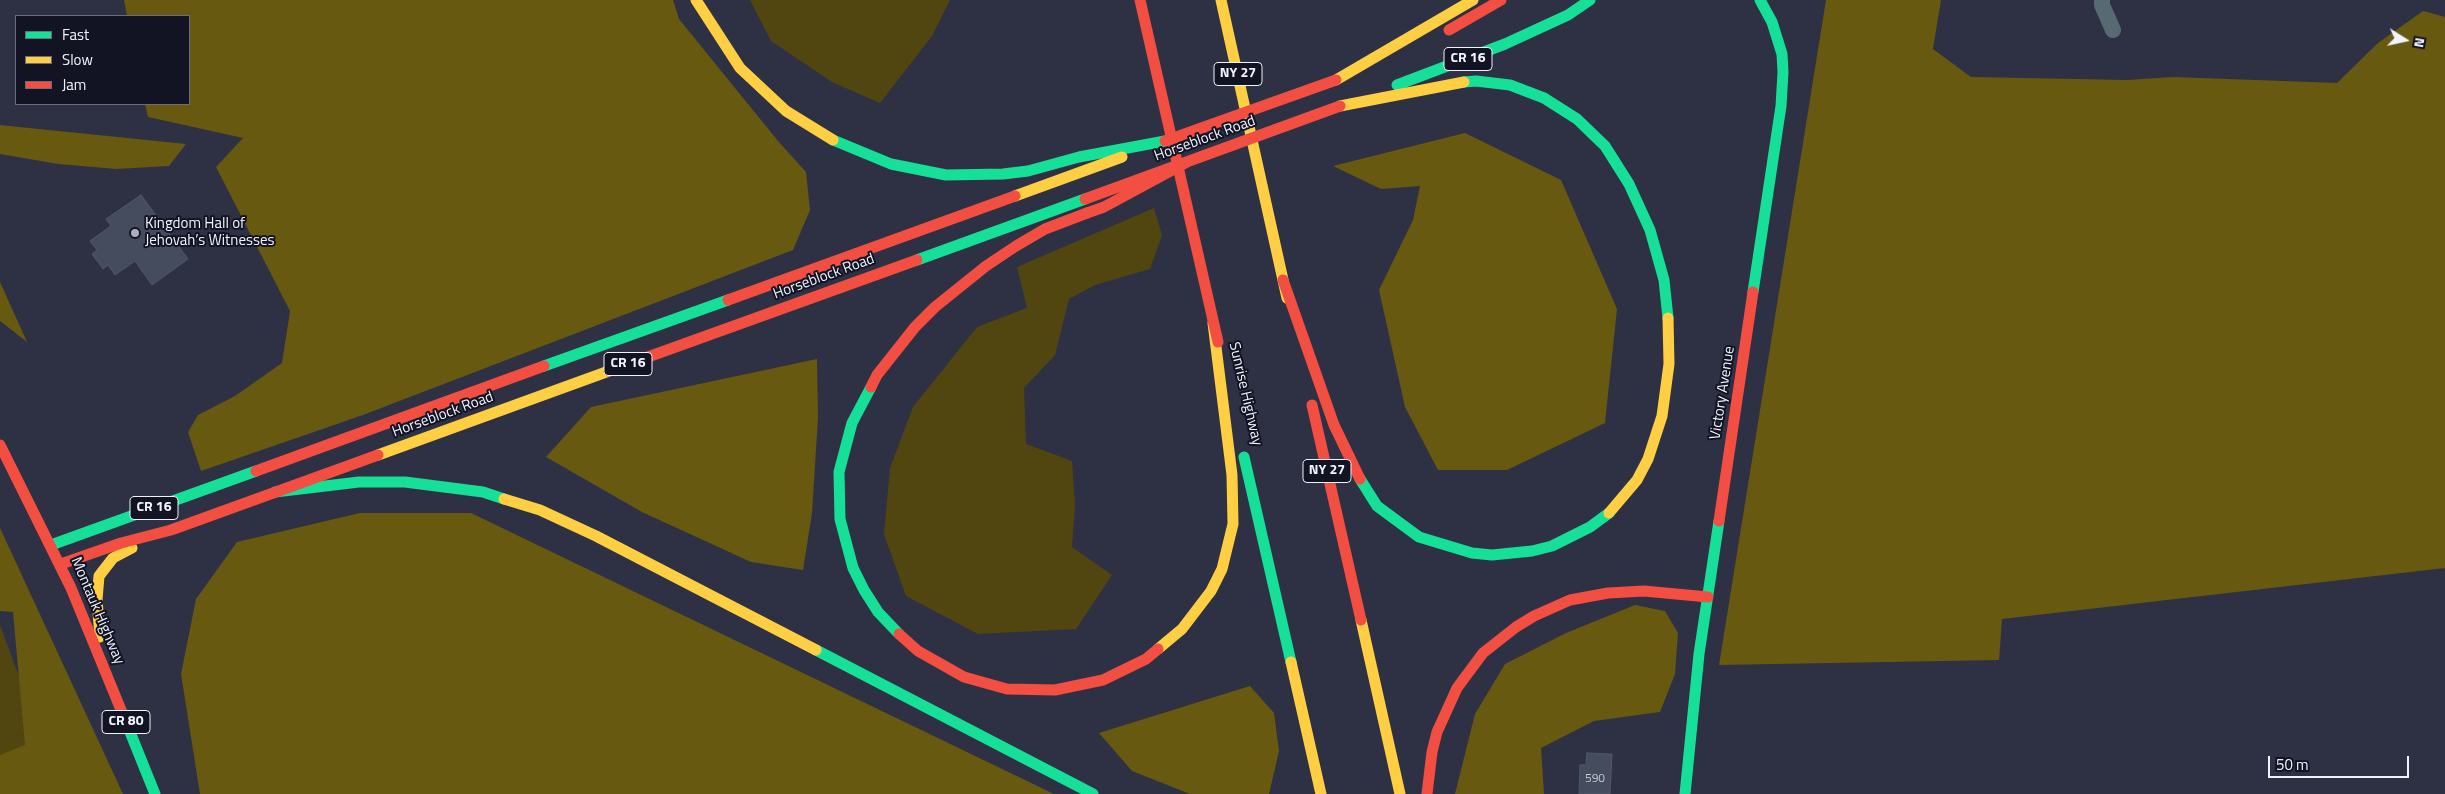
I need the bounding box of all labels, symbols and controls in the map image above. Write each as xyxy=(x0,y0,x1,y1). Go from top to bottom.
legend xyxy=(15,15,190,105)
north arrow xyxy=(2380,15,2430,65)
text: Fast xyxy=(62,23,89,46)
text: N xyxy=(2409,36,2431,49)
text: Slow xyxy=(62,48,93,71)
road number: CR 16 xyxy=(1444,48,1492,70)
road number: NY 27 xyxy=(1214,62,1262,86)
text: Jam xyxy=(62,73,86,96)
street label: Horseblock Road xyxy=(1152,112,1258,166)
place label: Kingdom Hall of Jehovah’s Witnesses xyxy=(145,215,274,250)
marker: Kingdom Hall of Jehovah’s Witnesses xyxy=(129,227,141,239)
street label: Horseblock Road xyxy=(771,250,877,304)
street label: Sunrise Highway xyxy=(1224,341,1266,447)
street label: Victory Avenue xyxy=(1707,345,1739,441)
road number: CR 16 xyxy=(604,352,652,376)
street label: Horseblock Road xyxy=(390,388,496,442)
road number: NY 27 xyxy=(1303,460,1351,482)
road number: CR 16 xyxy=(130,496,178,520)
street label: Montauk Highway xyxy=(66,555,128,667)
road number: CR 80 xyxy=(102,710,150,734)
scale bar xyxy=(2270,746,2411,778)
text: 50 m xyxy=(2276,753,2309,776)
house number: 590 xyxy=(1585,772,1605,786)

